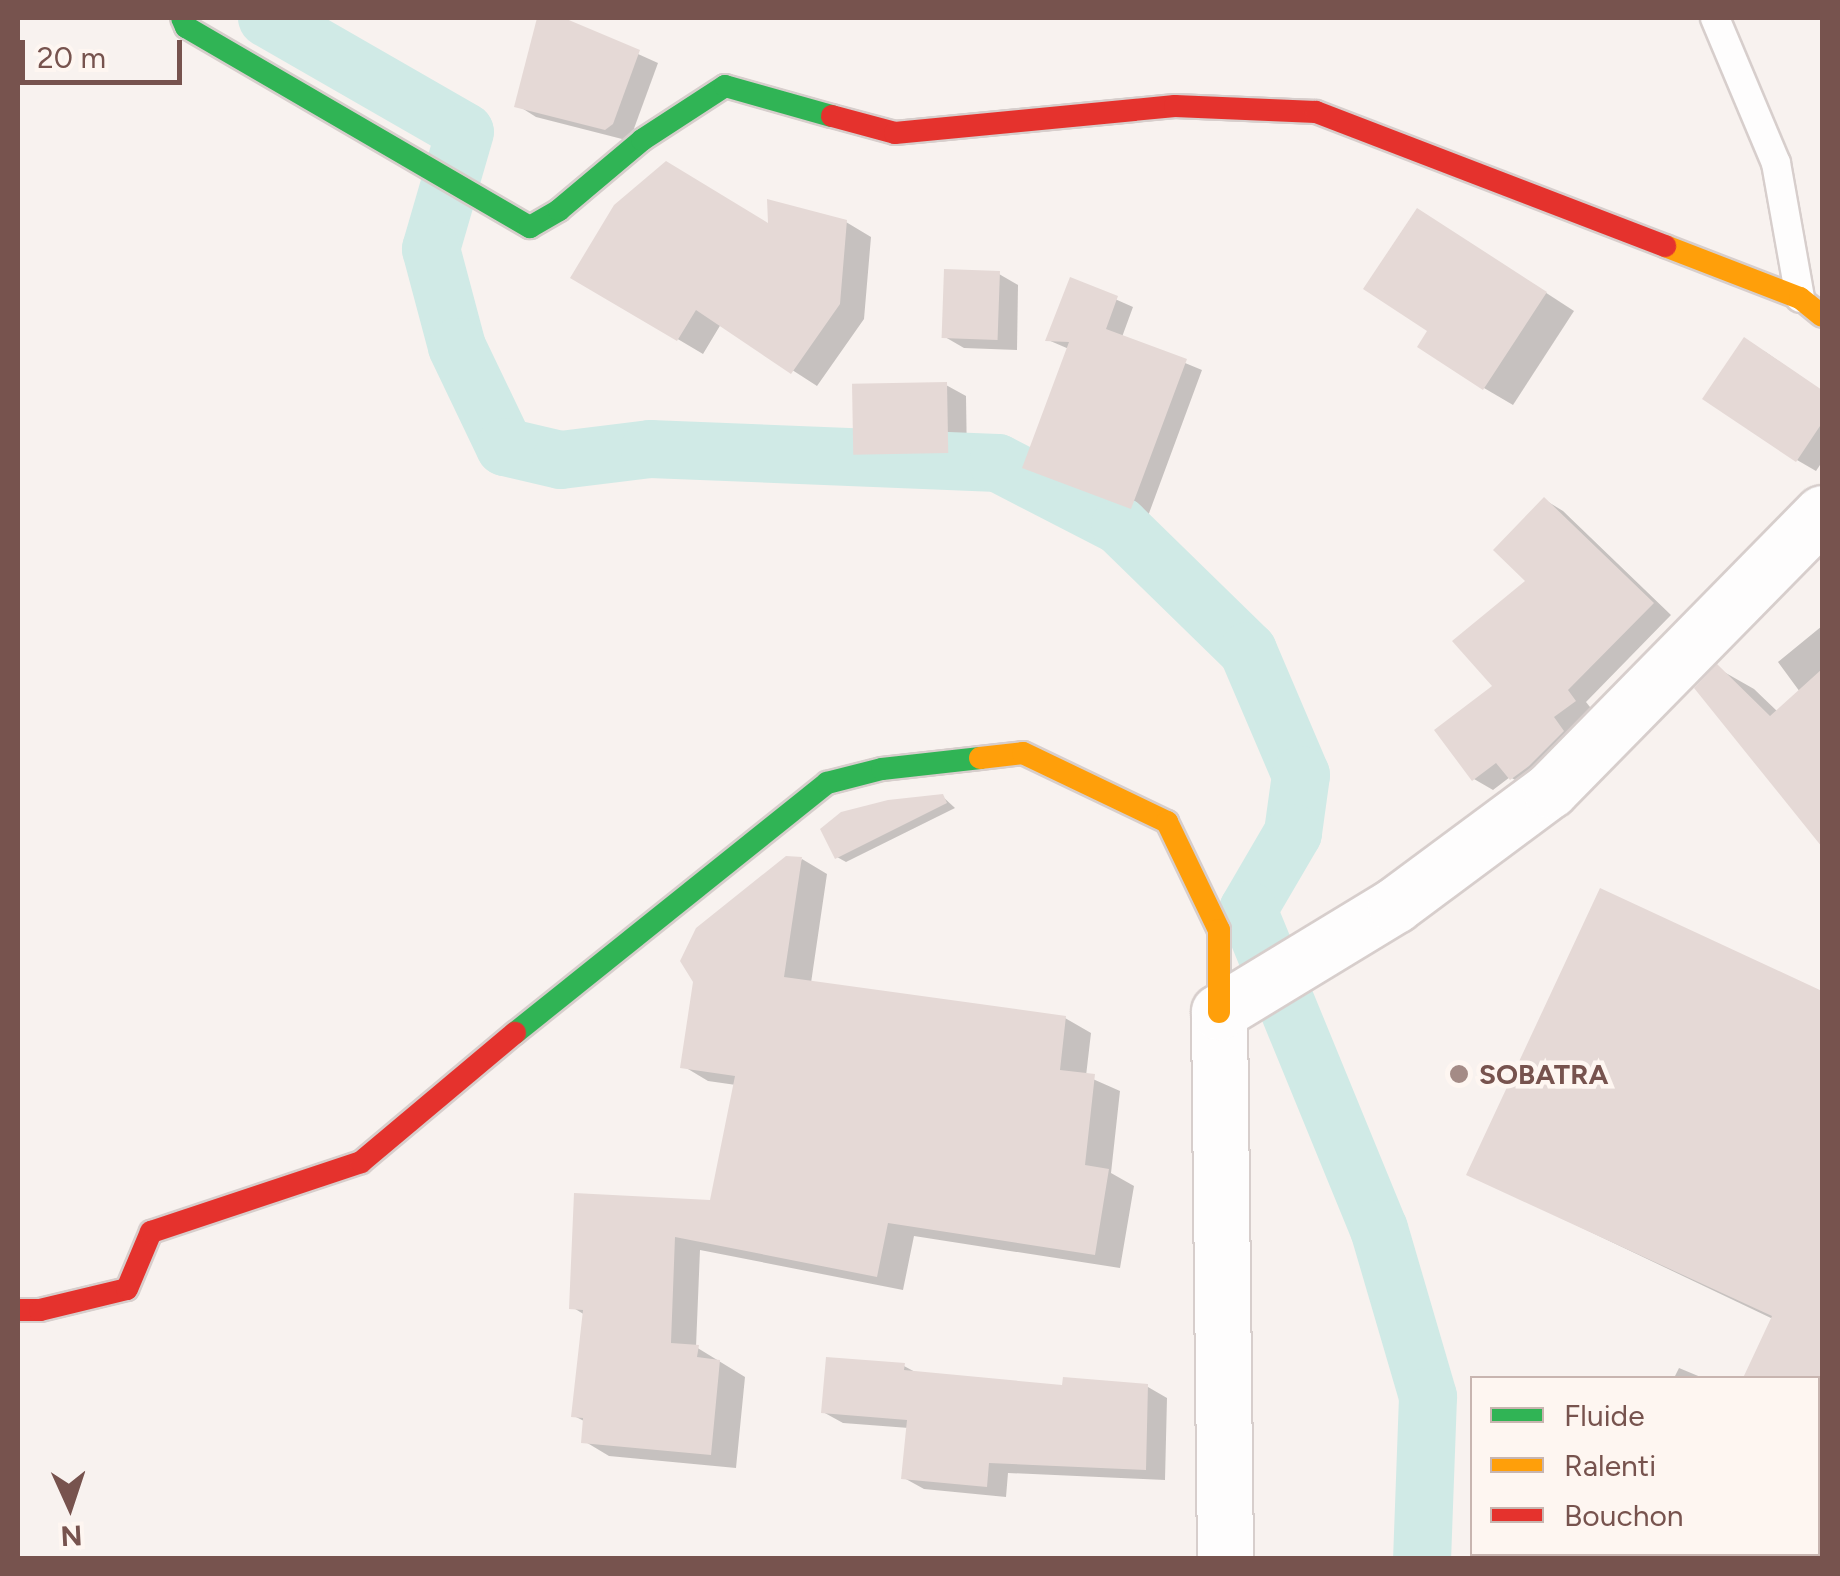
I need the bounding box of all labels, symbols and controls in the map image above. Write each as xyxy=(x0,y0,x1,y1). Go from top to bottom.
scale bar xyxy=(25,20,188,82)
text: 20 m xyxy=(37,39,106,76)
place label: SOBATRA xyxy=(1479,1057,1608,1091)
marker: SOBATRA xyxy=(1448,1063,1470,1085)
legend xyxy=(1470,1376,1820,1556)
text: Fluide xyxy=(1564,1397,1645,1434)
text: Ralenti xyxy=(1564,1447,1656,1484)
north arrow xyxy=(20,1456,120,1556)
text: Bouchon xyxy=(1564,1497,1684,1534)
text: N xyxy=(60,1518,83,1554)

